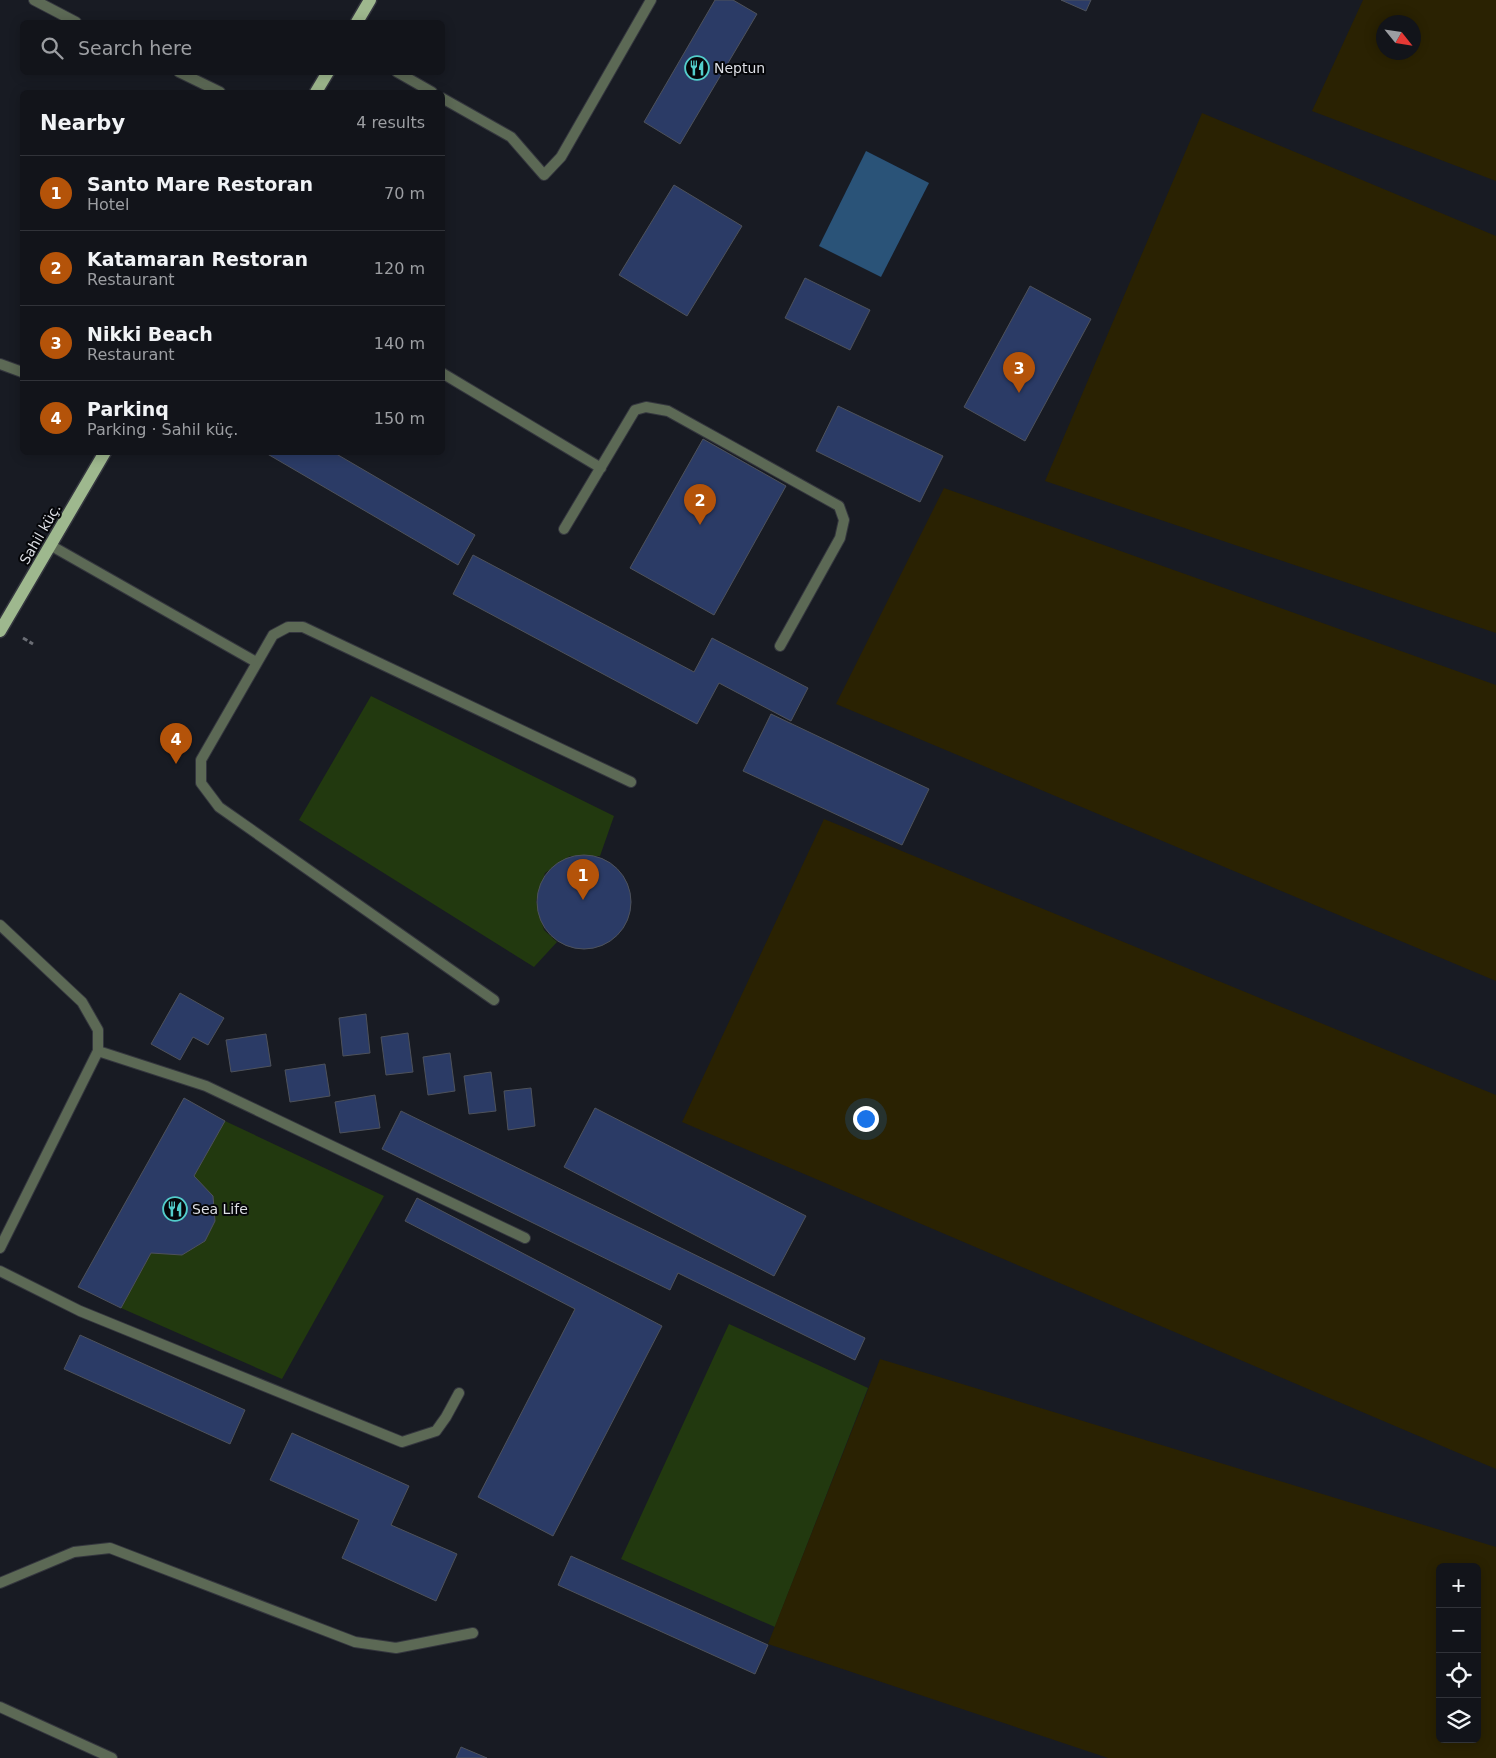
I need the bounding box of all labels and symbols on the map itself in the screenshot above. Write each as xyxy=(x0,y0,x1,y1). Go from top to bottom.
north arrow xyxy=(1376,15,1421,60)
restaurant icon: Neptun xyxy=(684,55,710,81)
place label: Neptun xyxy=(714,60,765,76)
pin: 3 xyxy=(1003,352,1035,393)
pin: 2 xyxy=(684,484,716,525)
street label: Sahil küç. xyxy=(16,501,64,567)
pin: 4 xyxy=(160,723,192,764)
pin: 1 xyxy=(567,859,599,900)
your location xyxy=(853,1106,879,1132)
restaurant icon: Sea Life xyxy=(162,1196,188,1222)
place label: Sea Life xyxy=(192,1201,248,1217)

